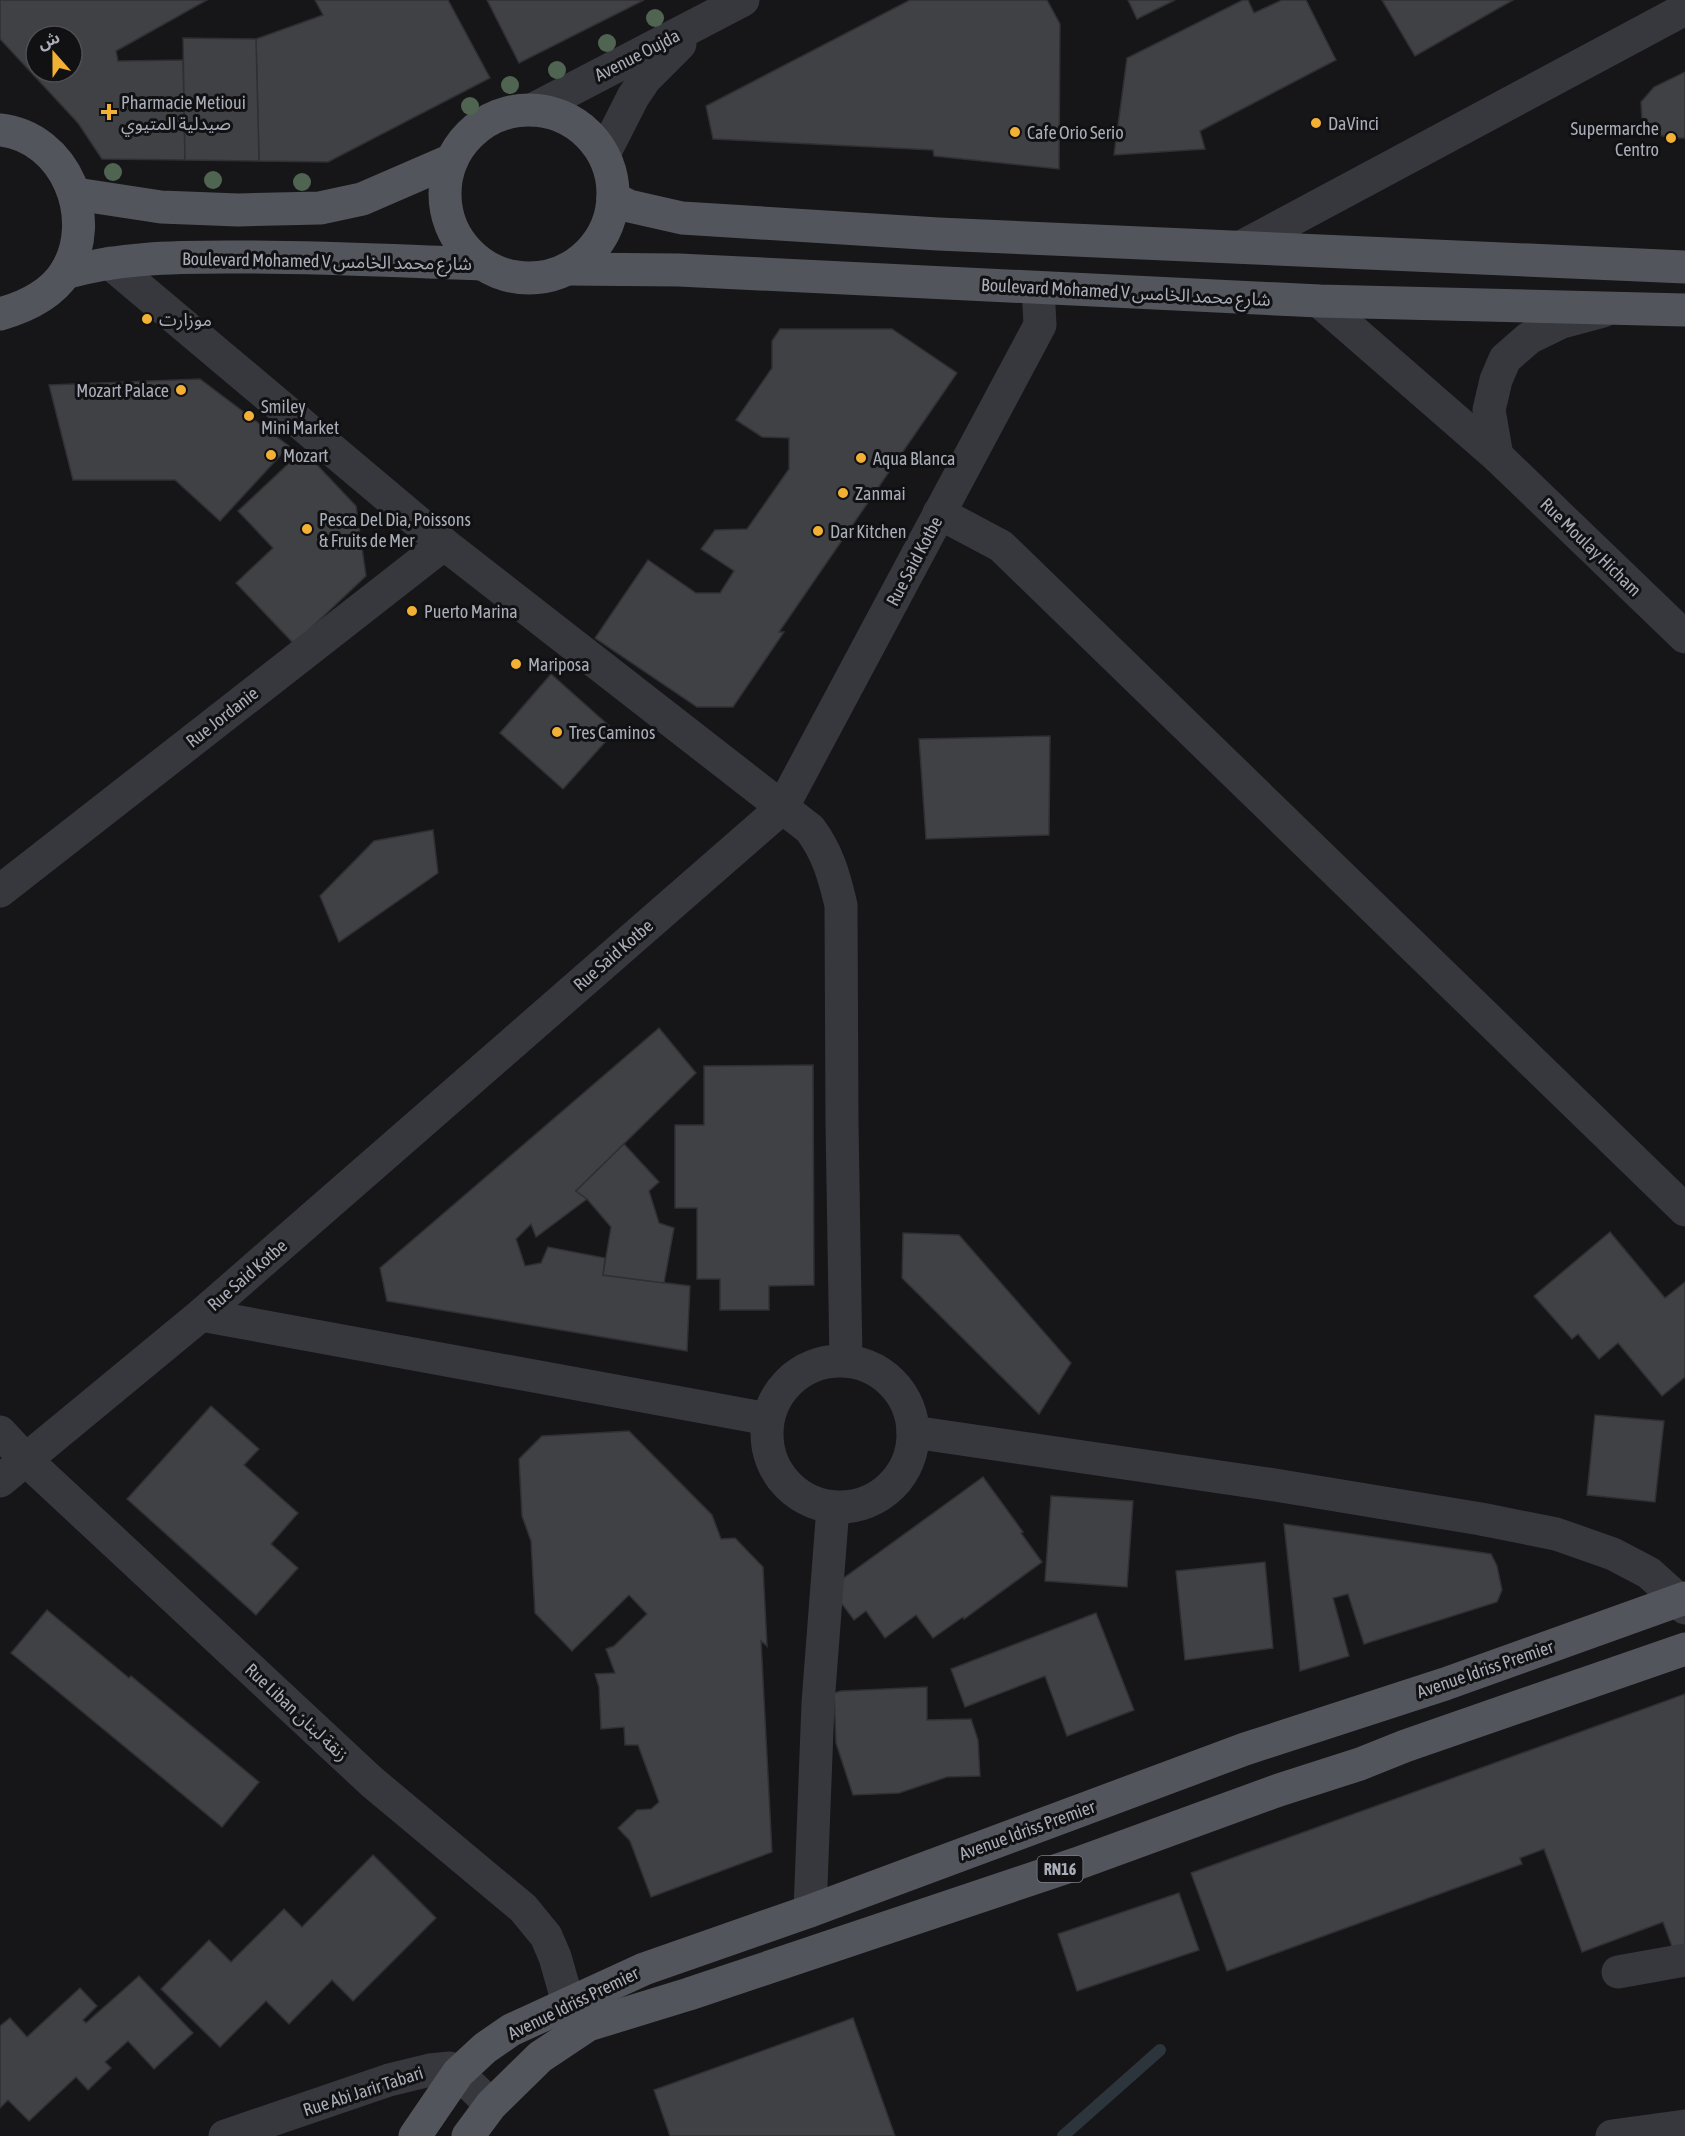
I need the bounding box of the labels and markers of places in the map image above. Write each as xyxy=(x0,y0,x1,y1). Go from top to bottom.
place label: Pharmacie Metioui صيدلية المتيوي xyxy=(121,92,246,137)
marker: Pharmacie Metioui صيدلية المتيوي xyxy=(102,105,116,119)
place label: DaVinci xyxy=(1328,113,1379,134)
marker: DaVinci xyxy=(1309,116,1323,130)
place label: Supermarche Centro xyxy=(1571,118,1659,160)
place label: Cafe Orio Serio xyxy=(1027,122,1124,143)
marker: Cafe Orio Serio xyxy=(1008,125,1022,139)
marker: Supermarche Centro xyxy=(1664,131,1678,145)
place label: موزارت xyxy=(159,309,212,331)
marker: موزارت xyxy=(140,312,154,326)
place label: Mozart Palace xyxy=(76,380,169,401)
marker: Mozart Palace xyxy=(174,383,188,397)
place label: Smiley Mini Market xyxy=(261,396,339,438)
marker: Smiley Mini Market xyxy=(242,409,256,423)
place label: Mozart xyxy=(283,445,329,466)
marker: Mozart xyxy=(264,448,278,462)
place label: Aqua Blanca xyxy=(873,448,955,469)
marker: Aqua Blanca xyxy=(854,451,868,465)
place label: Zanmai xyxy=(855,483,906,504)
marker: Zanmai xyxy=(836,486,850,500)
place label: Pesca Del Dia, Poissons & Fruits de Mer xyxy=(319,509,471,551)
place label: Dar Kitchen xyxy=(830,521,906,542)
marker: Pesca Del Dia, Poissons & Fruits de Mer xyxy=(300,522,314,536)
marker: Dar Kitchen xyxy=(811,524,825,538)
place label: Puerto Marina xyxy=(424,601,518,622)
marker: Puerto Marina xyxy=(405,604,419,618)
place label: Mariposa xyxy=(528,654,590,675)
marker: Mariposa xyxy=(509,657,523,671)
place label: Tres Caminos xyxy=(569,722,655,743)
marker: Tres Caminos xyxy=(550,725,564,739)

